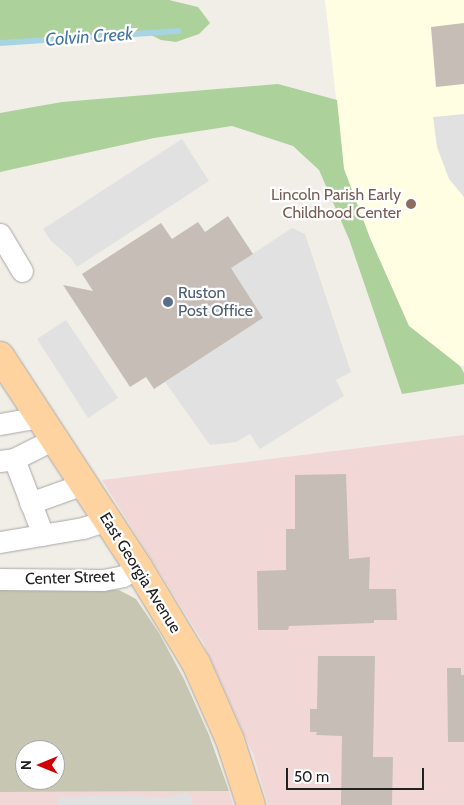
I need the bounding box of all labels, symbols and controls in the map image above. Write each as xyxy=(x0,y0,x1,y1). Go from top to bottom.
water label: Colvin Creek xyxy=(45,23,133,51)
place label: Lincoln Parish Early Childhood Center xyxy=(271,185,401,223)
marker: Lincoln Parish Early Childhood Center xyxy=(405,198,417,210)
place label: Ruston Post Office xyxy=(178,283,253,321)
marker: Ruston Post Office xyxy=(162,296,174,308)
street label: East Georgia Avenue xyxy=(95,509,185,637)
street label: Center Street xyxy=(25,567,115,589)
north arrow xyxy=(15,740,65,790)
scale bar xyxy=(289,758,426,790)
text: N xyxy=(17,760,35,770)
text: 50 m xyxy=(294,768,329,786)

